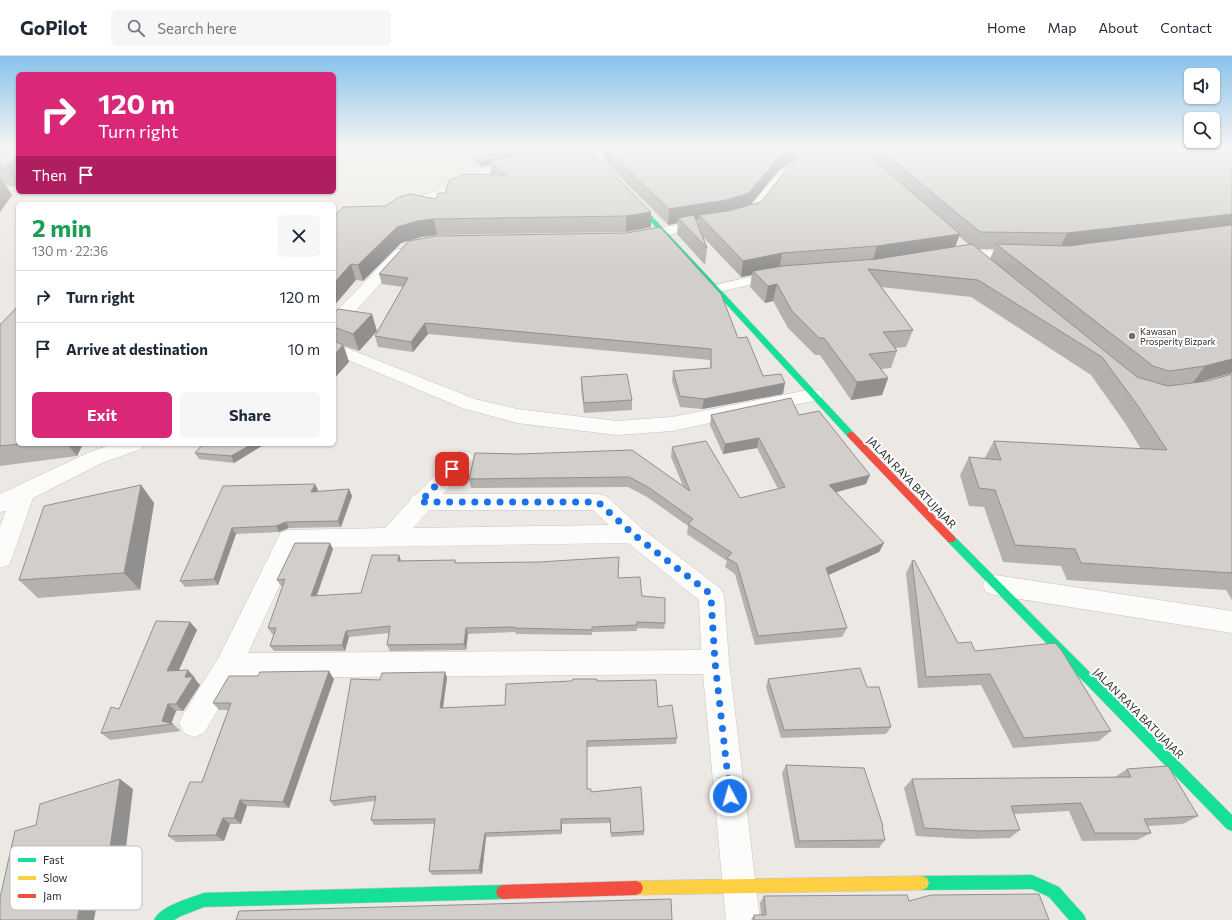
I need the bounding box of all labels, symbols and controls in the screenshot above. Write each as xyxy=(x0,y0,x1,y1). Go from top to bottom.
search box xyxy=(111,10,391,46)
text: GoPilot xyxy=(20,16,87,39)
icon: search xyxy=(125,17,147,39)
text: Search here xyxy=(157,19,237,37)
text: Home xyxy=(987,19,1026,36)
text: Map xyxy=(1048,19,1076,36)
text: About xyxy=(1098,19,1138,36)
text: Contact xyxy=(1160,19,1212,36)
map controls xyxy=(1184,68,1220,148)
button: sound xyxy=(1184,68,1220,104)
text: 120 m xyxy=(98,86,175,120)
icon: right xyxy=(32,88,84,140)
button: search xyxy=(1184,112,1220,148)
text: Turn right xyxy=(98,120,178,142)
icon: arrive xyxy=(75,164,97,186)
text: Then xyxy=(32,166,67,184)
text: 2 min xyxy=(32,213,92,242)
button: close xyxy=(278,215,320,257)
text: 130 m · 22:36 xyxy=(32,243,108,259)
icon: right xyxy=(32,286,54,308)
text: Turn right xyxy=(66,288,135,306)
text: 120 m xyxy=(280,288,320,306)
place label: Kawasan Prosperity Bizpark xyxy=(1140,326,1216,347)
marker: Kawasan Prosperity Bizpark xyxy=(1127,331,1137,341)
icon: arrive xyxy=(32,338,54,360)
text: Arrive at destination xyxy=(66,340,208,358)
text: 10 m xyxy=(288,340,320,358)
button: Exit xyxy=(32,392,172,438)
button: Share xyxy=(180,392,320,438)
street label: JALAN RAYA BATUJAJAR xyxy=(864,433,960,532)
pin xyxy=(435,452,469,486)
icon: arrive xyxy=(441,458,463,480)
street label: JALAN RAYA BATUJAJAR xyxy=(1090,665,1187,762)
position arrow xyxy=(709,775,751,817)
legend xyxy=(10,846,142,910)
text: Fast xyxy=(43,853,65,866)
text: Slow xyxy=(43,871,68,884)
text: Jam xyxy=(43,889,62,903)

